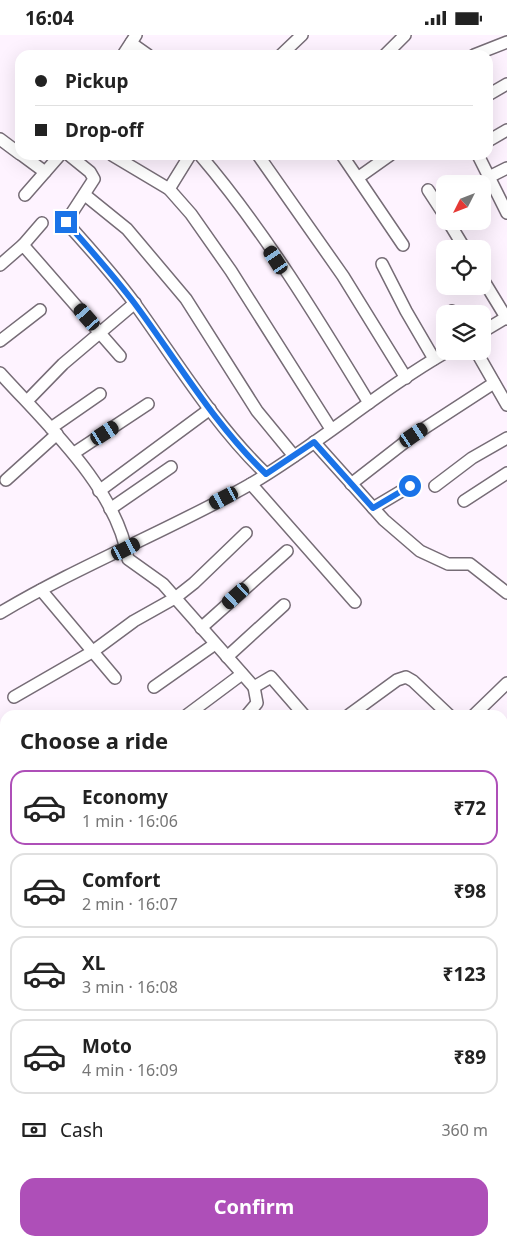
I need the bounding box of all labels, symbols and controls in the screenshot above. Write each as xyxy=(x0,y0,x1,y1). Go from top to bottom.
text: 16:04 xyxy=(25,5,74,31)
text: Pickup xyxy=(65,68,128,94)
text: Drop-off xyxy=(65,117,144,143)
north arrow xyxy=(436,175,491,230)
map controls xyxy=(436,175,491,360)
route end xyxy=(55,211,77,233)
button: locate xyxy=(436,240,491,295)
car xyxy=(261,243,290,277)
car xyxy=(71,301,102,333)
button: layers xyxy=(436,305,491,360)
car xyxy=(88,419,121,447)
car xyxy=(397,420,430,450)
route start xyxy=(399,475,421,497)
car xyxy=(207,484,240,512)
car xyxy=(109,536,142,562)
car xyxy=(219,580,252,612)
text: Choose a ride xyxy=(20,725,168,755)
text: Economy xyxy=(82,784,168,810)
icon: car xyxy=(22,785,67,830)
text: ₹72 xyxy=(453,795,486,821)
text: 1 min · 16:06 xyxy=(82,810,178,832)
text: Comfort xyxy=(82,867,161,893)
icon: car xyxy=(22,868,67,913)
text: ₹98 xyxy=(453,878,486,904)
text: 2 min · 16:07 xyxy=(82,893,178,915)
text: XL xyxy=(82,950,105,976)
icon: car xyxy=(22,951,67,996)
text: ₹123 xyxy=(443,961,486,987)
text: 3 min · 16:08 xyxy=(82,976,178,998)
text: Moto xyxy=(82,1033,132,1059)
icon: car xyxy=(22,1034,67,1079)
text: ₹89 xyxy=(453,1044,486,1070)
text: 4 min · 16:09 xyxy=(82,1059,178,1081)
icon: cash xyxy=(20,1116,48,1144)
text: Cash xyxy=(60,1117,104,1143)
text: 360 m xyxy=(441,1119,488,1141)
button: Confirm xyxy=(20,1178,488,1236)

